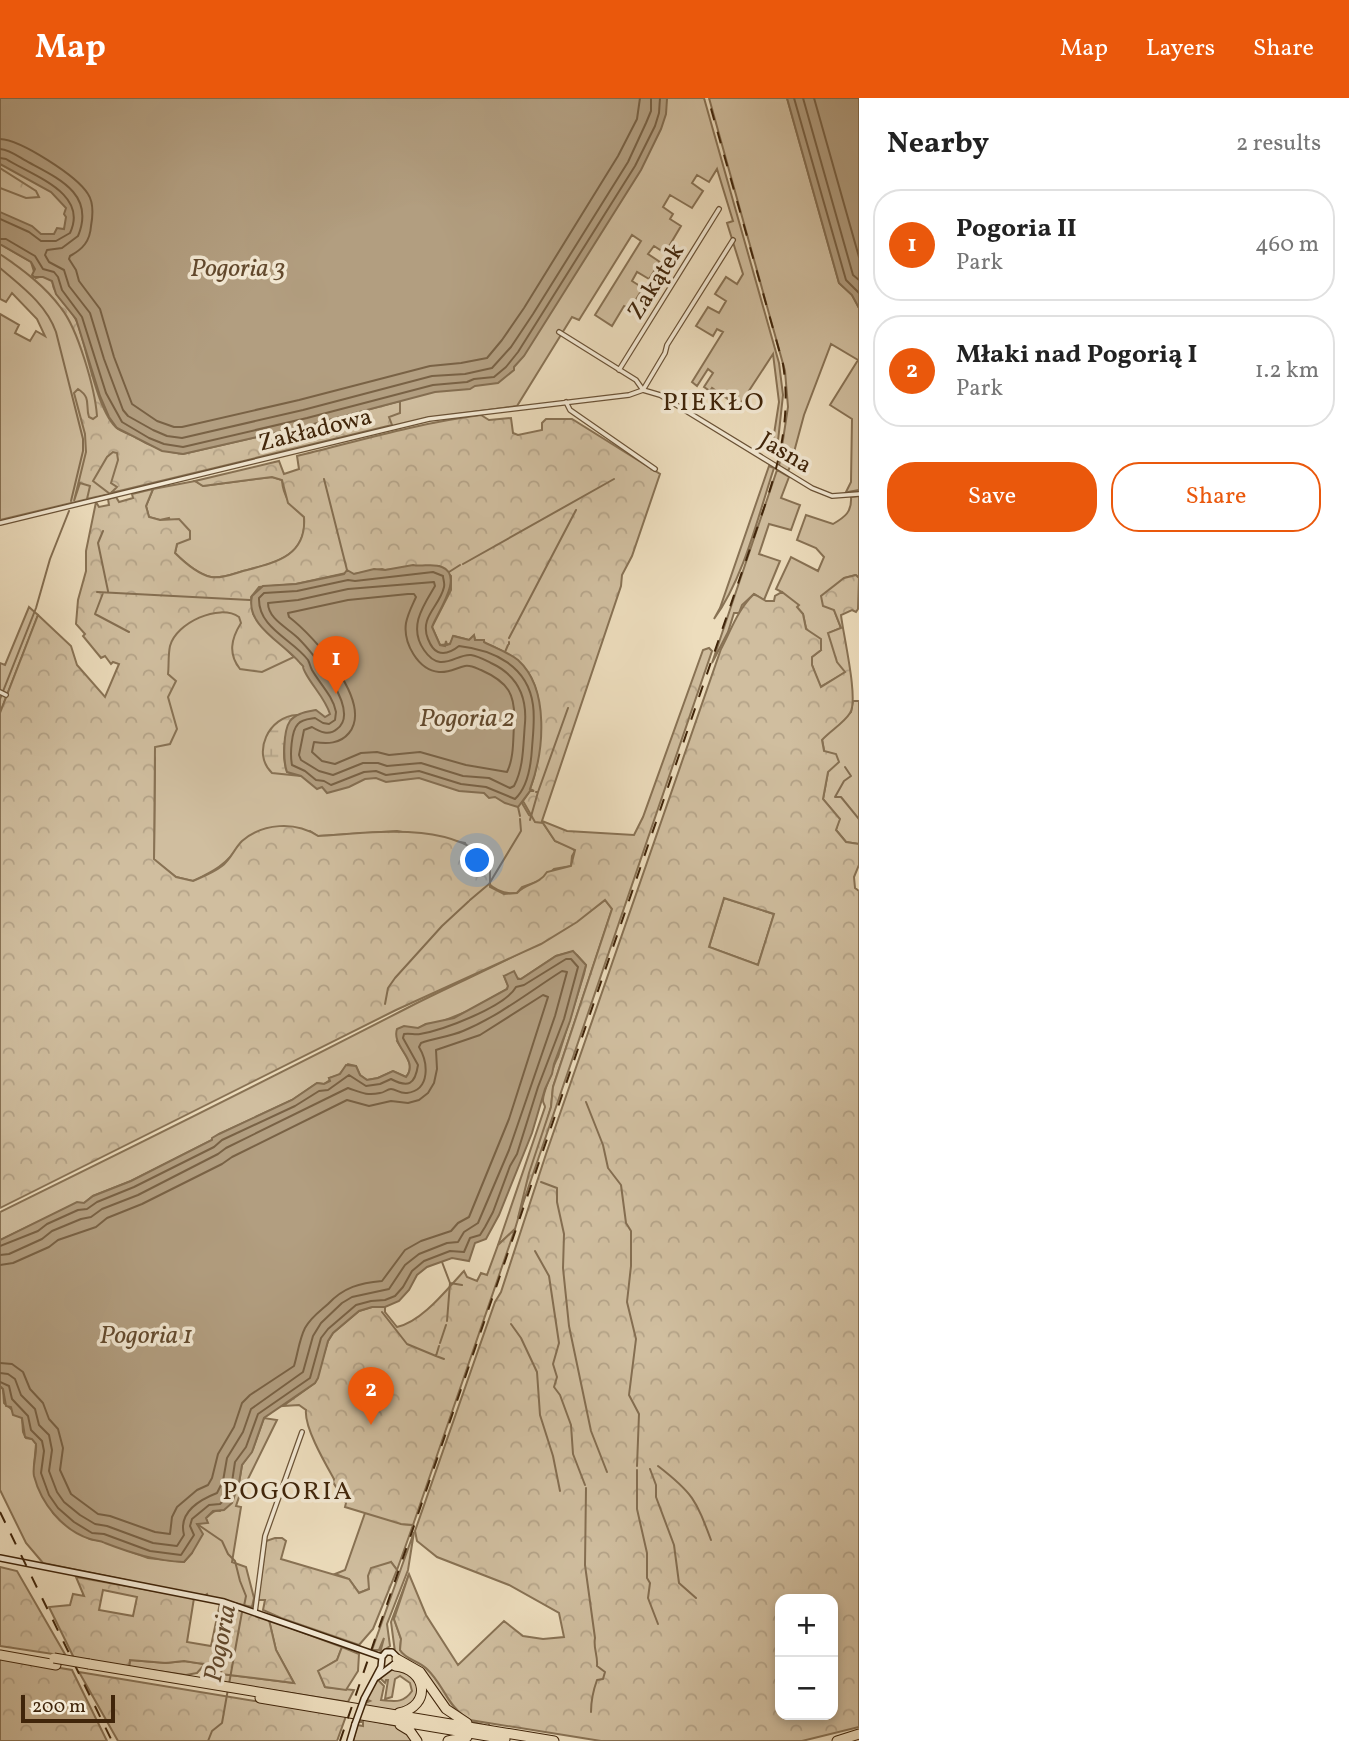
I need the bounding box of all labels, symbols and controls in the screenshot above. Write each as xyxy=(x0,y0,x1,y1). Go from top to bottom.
text: Map xyxy=(35,26,106,72)
text: Map xyxy=(1060,32,1108,66)
text: Layers xyxy=(1146,32,1215,66)
text: Share xyxy=(1253,32,1314,66)
text: Nearby xyxy=(887,123,989,165)
text: 2 results xyxy=(1236,128,1321,160)
text: Pogoria II xyxy=(956,211,1077,247)
text: 1 xyxy=(907,229,917,261)
text: 460 m xyxy=(1255,229,1319,261)
street label: Zakątek xyxy=(620,237,693,327)
text: Park xyxy=(956,247,1003,279)
water label: Pogoria 3 xyxy=(190,251,286,287)
text: Młaki nad Pogorią I xyxy=(956,337,1197,373)
text: 2 xyxy=(906,355,918,387)
text: 1.2 km xyxy=(1255,355,1319,387)
text: Park xyxy=(956,373,1003,405)
district label: PIEKŁO xyxy=(662,385,766,421)
street label: Zakładowa xyxy=(255,400,376,461)
street label: Jasna xyxy=(752,425,818,483)
button: Save xyxy=(887,462,1097,532)
button: Share xyxy=(1111,462,1321,532)
pin: 1 xyxy=(313,636,359,694)
water label: Pogoria 2 xyxy=(419,701,515,737)
your location xyxy=(460,843,494,877)
water label: Pogoria 1 xyxy=(100,1318,193,1354)
pin: 2 xyxy=(348,1367,394,1425)
district label: POGORIA xyxy=(222,1474,354,1510)
map controls xyxy=(775,1594,838,1720)
button: + xyxy=(775,1594,838,1657)
water label: Pogoria xyxy=(196,1601,246,1685)
button: − xyxy=(775,1657,838,1720)
scale bar xyxy=(21,1692,116,1724)
text: 200 m xyxy=(32,1694,86,1720)

